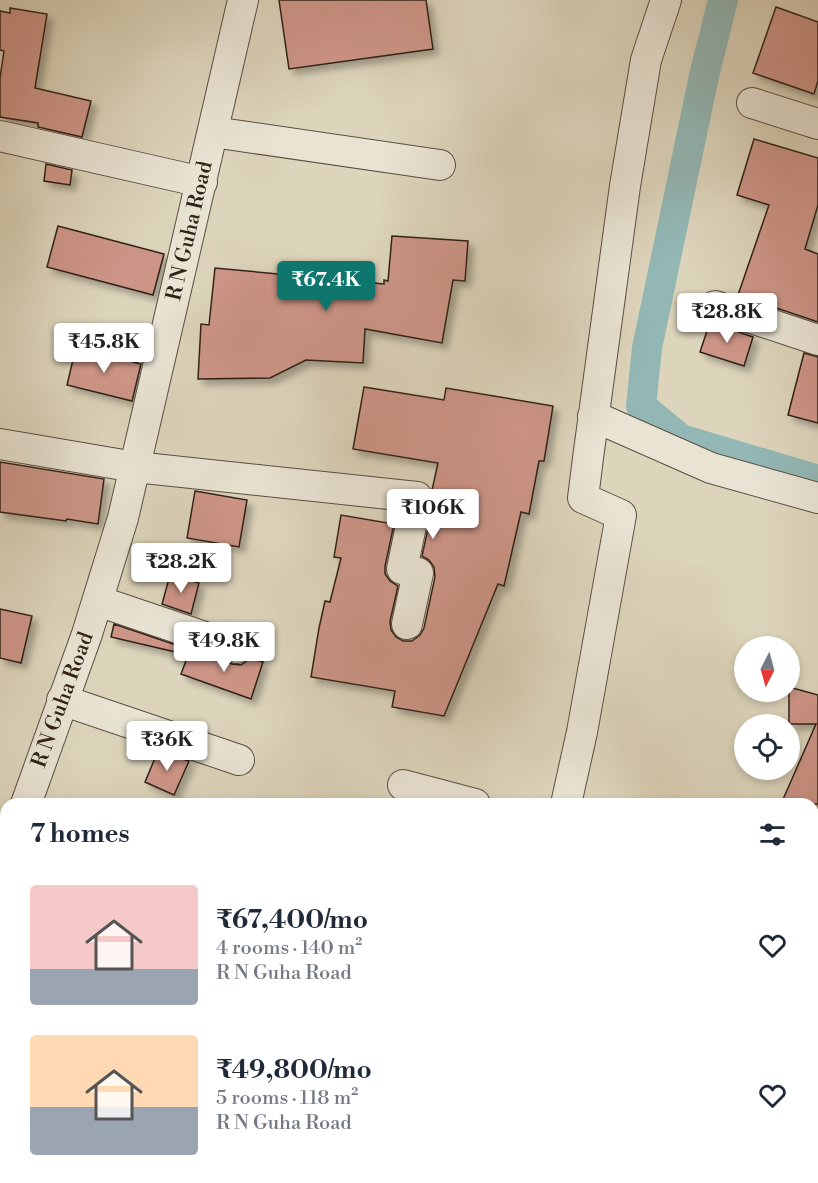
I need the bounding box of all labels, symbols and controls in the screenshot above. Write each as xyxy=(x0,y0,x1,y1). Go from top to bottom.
street label: R N Guha Road xyxy=(161,159,219,303)
pin: ₹67.4K xyxy=(277,261,375,312)
text: ₹67.4K xyxy=(291,268,361,293)
pin: ₹28.8K xyxy=(678,293,776,344)
text: ₹28.8K xyxy=(691,300,763,325)
pin: ₹45.8K xyxy=(55,323,153,374)
text: ₹45.8K xyxy=(68,330,140,355)
pin: ₹106K xyxy=(391,489,475,540)
text: ₹106K xyxy=(401,496,465,521)
pin: ₹28.2K xyxy=(132,543,230,594)
text: ₹28.2K xyxy=(145,550,217,575)
pin: ₹49.8K xyxy=(175,622,273,673)
street label: R N Guha Road xyxy=(26,629,100,771)
text: ₹49.8K xyxy=(188,629,260,654)
north arrow xyxy=(734,636,800,702)
map controls xyxy=(734,636,800,780)
button: locate xyxy=(734,714,800,780)
pin: ₹36K xyxy=(131,721,203,772)
text: ₹36K xyxy=(141,728,193,753)
text: 7 homes xyxy=(30,818,130,850)
icon: filters xyxy=(756,818,789,851)
text: ₹67,400/mo xyxy=(216,904,368,936)
icon: home xyxy=(78,909,150,981)
icon: heart xyxy=(756,929,789,962)
text: 4 rooms · 140 m² xyxy=(216,936,362,961)
text: R N Guha Road xyxy=(216,961,352,986)
text: ₹49,800/mo xyxy=(216,1054,372,1086)
icon: home xyxy=(78,1059,150,1131)
icon: heart xyxy=(756,1079,789,1112)
text: 5 rooms · 118 m² xyxy=(216,1086,358,1111)
text: R N Guha Road xyxy=(216,1111,352,1136)

